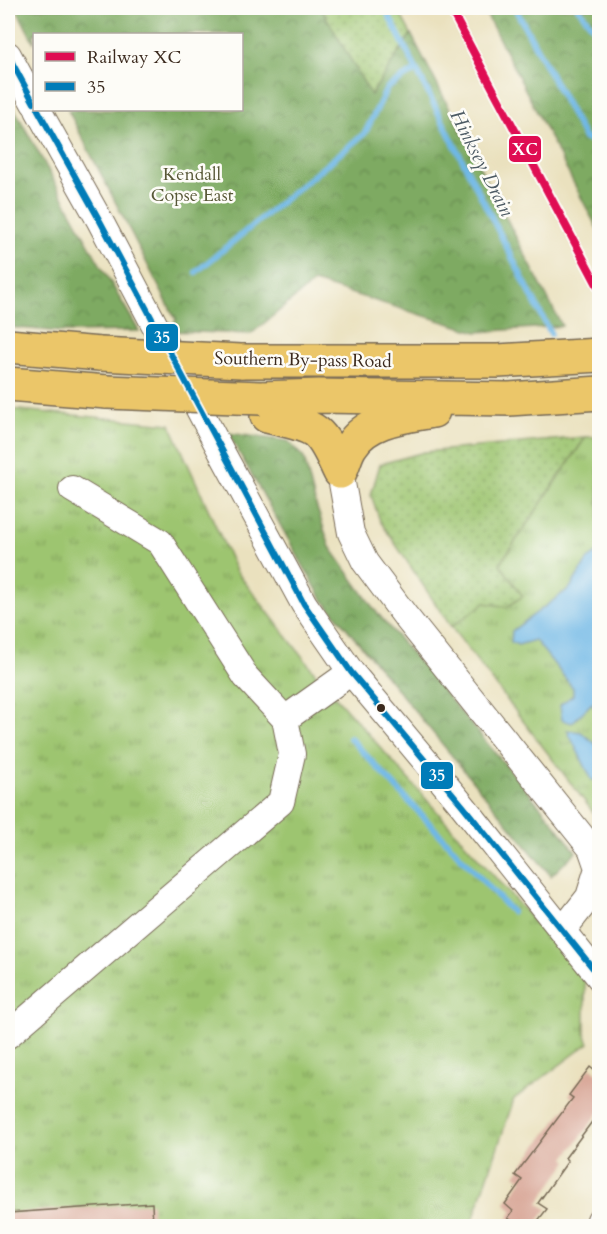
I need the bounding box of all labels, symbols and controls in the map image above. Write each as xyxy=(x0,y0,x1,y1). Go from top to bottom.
legend xyxy=(33,33,243,111)
text: Railway XC xyxy=(87,45,182,70)
text: 35 xyxy=(87,75,105,100)
water label: Hinksey Drain xyxy=(444,105,521,221)
line badge: XC xyxy=(508,135,542,163)
text: XC xyxy=(512,139,538,161)
park label: Kendall Copse East xyxy=(151,162,234,208)
line badge: 35 xyxy=(145,323,179,352)
text: 35 xyxy=(154,327,170,349)
street label: Southern By-pass Road xyxy=(214,346,392,374)
unlabelled marker xyxy=(375,702,387,714)
line badge: 35 xyxy=(420,761,454,790)
text: 35 xyxy=(429,765,445,787)

